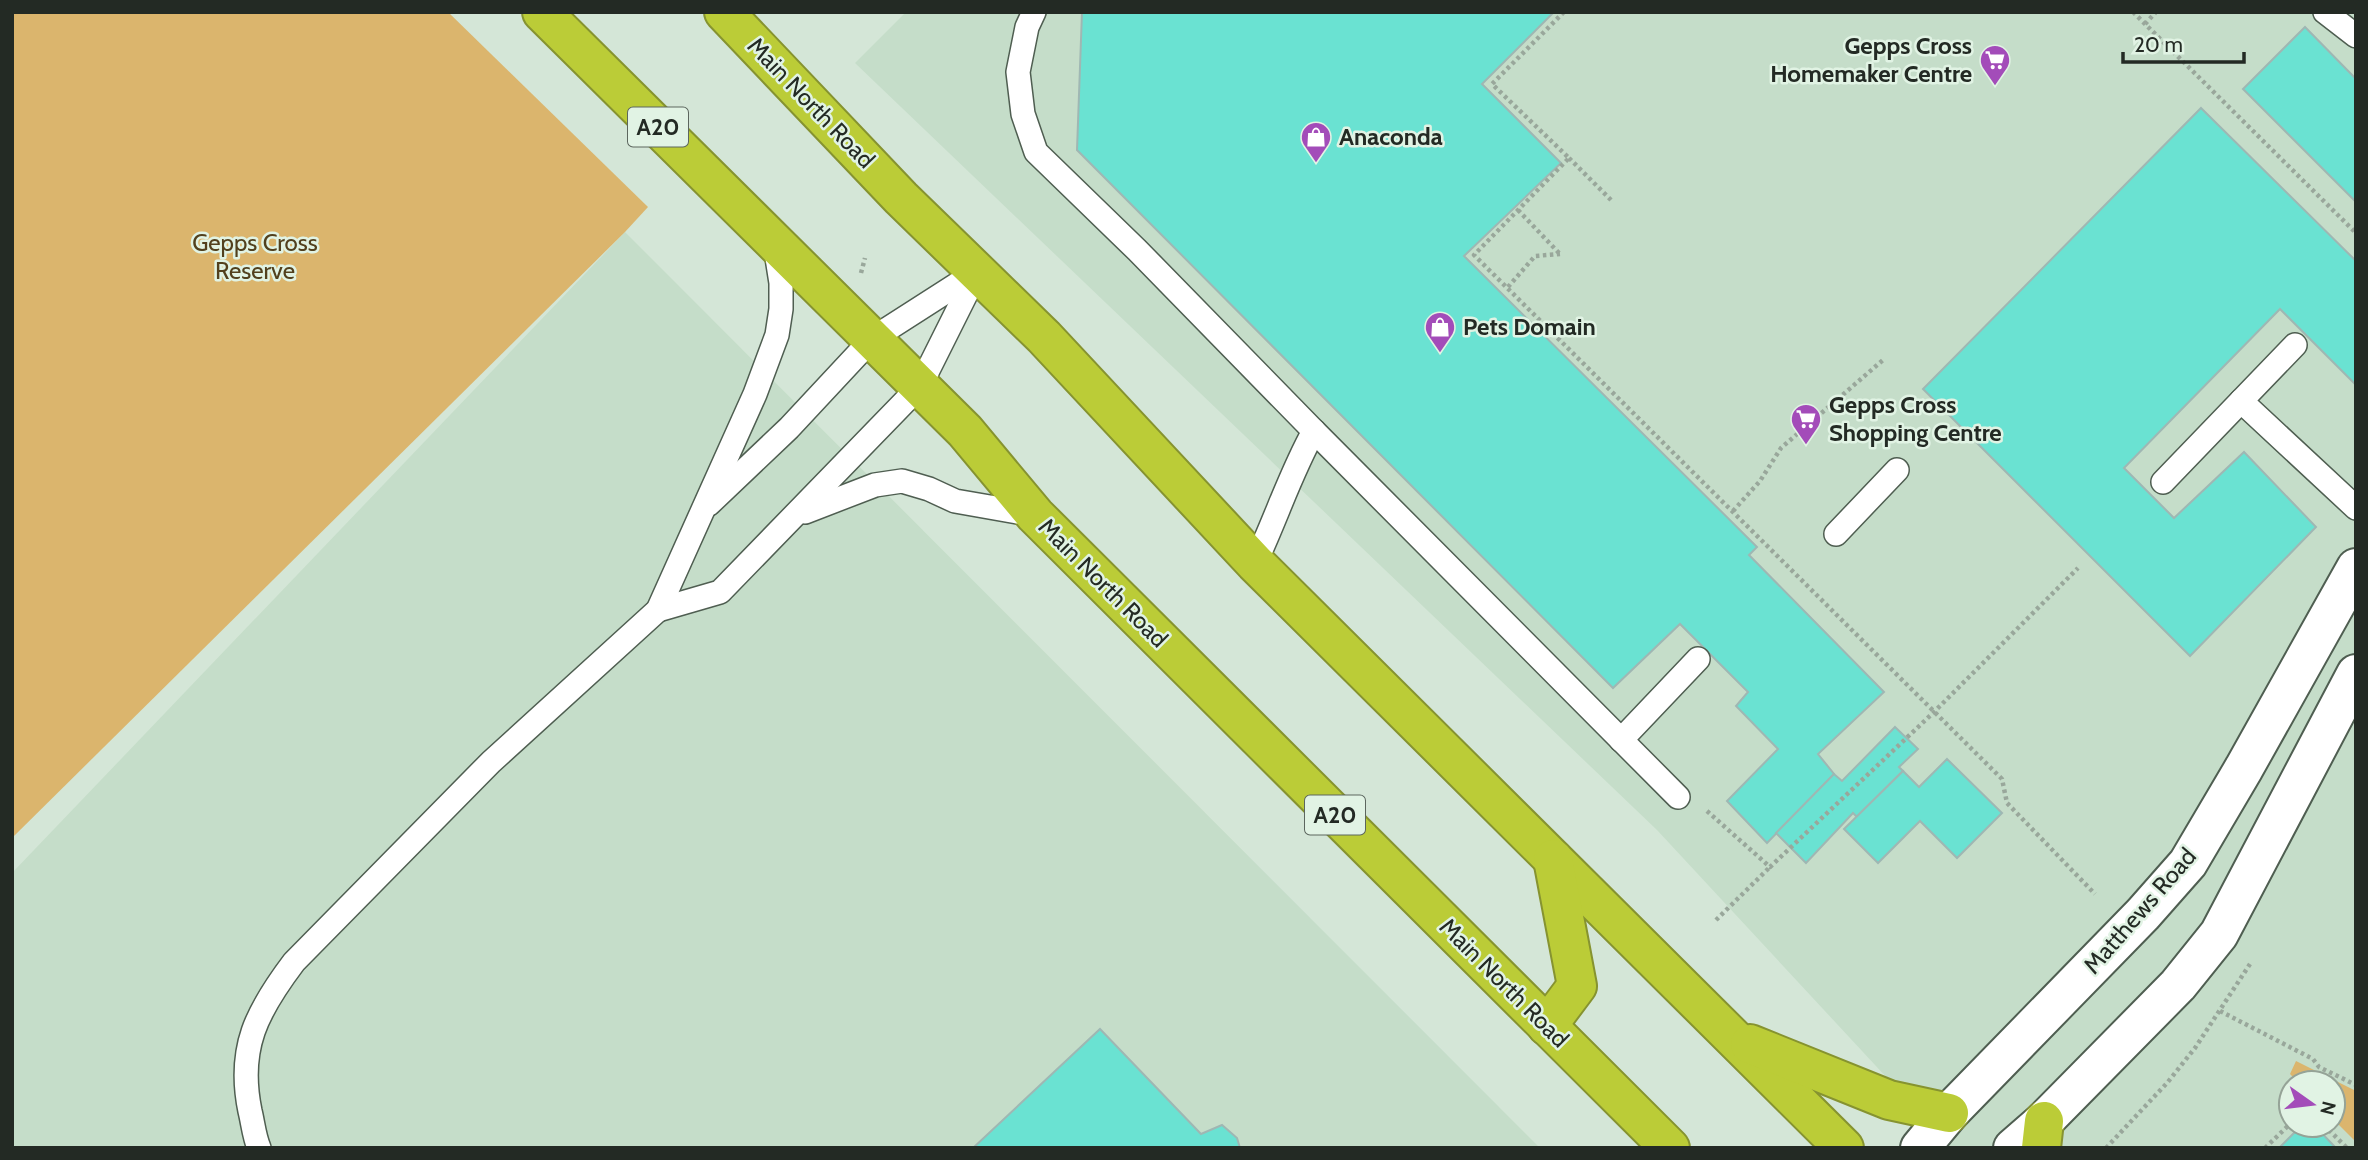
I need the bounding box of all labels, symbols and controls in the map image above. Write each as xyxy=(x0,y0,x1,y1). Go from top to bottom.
scale bar xyxy=(2123,21,2244,65)
street label: Main North Road xyxy=(742,31,881,174)
place label: Gepps Cross Homemaker Centre xyxy=(1770,31,1972,88)
text: 20 m xyxy=(2134,32,2183,57)
supermarket icon: Gepps Cross Homemaker Centre xyxy=(1978,43,2012,87)
road number: A20 xyxy=(628,108,688,146)
shop icon: Anaconda xyxy=(1299,120,1333,164)
place label: Anaconda xyxy=(1339,122,1443,151)
park label: Gepps Cross Reserve xyxy=(192,228,318,285)
shop icon: Pets Domain xyxy=(1423,310,1457,354)
place label: Pets Domain xyxy=(1463,312,1596,341)
place label: Gepps Cross Shopping Centre xyxy=(1829,390,2002,447)
supermarket icon: Gepps Cross Shopping Centre xyxy=(1789,402,1823,446)
street label: Main North Road xyxy=(1033,512,1174,653)
road number: A20 xyxy=(1305,796,1365,834)
street label: Matthews Road xyxy=(2077,842,2202,979)
street label: Main North Road xyxy=(1434,912,1575,1053)
north arrow xyxy=(2277,1069,2347,1139)
text: N xyxy=(2315,1099,2341,1117)

